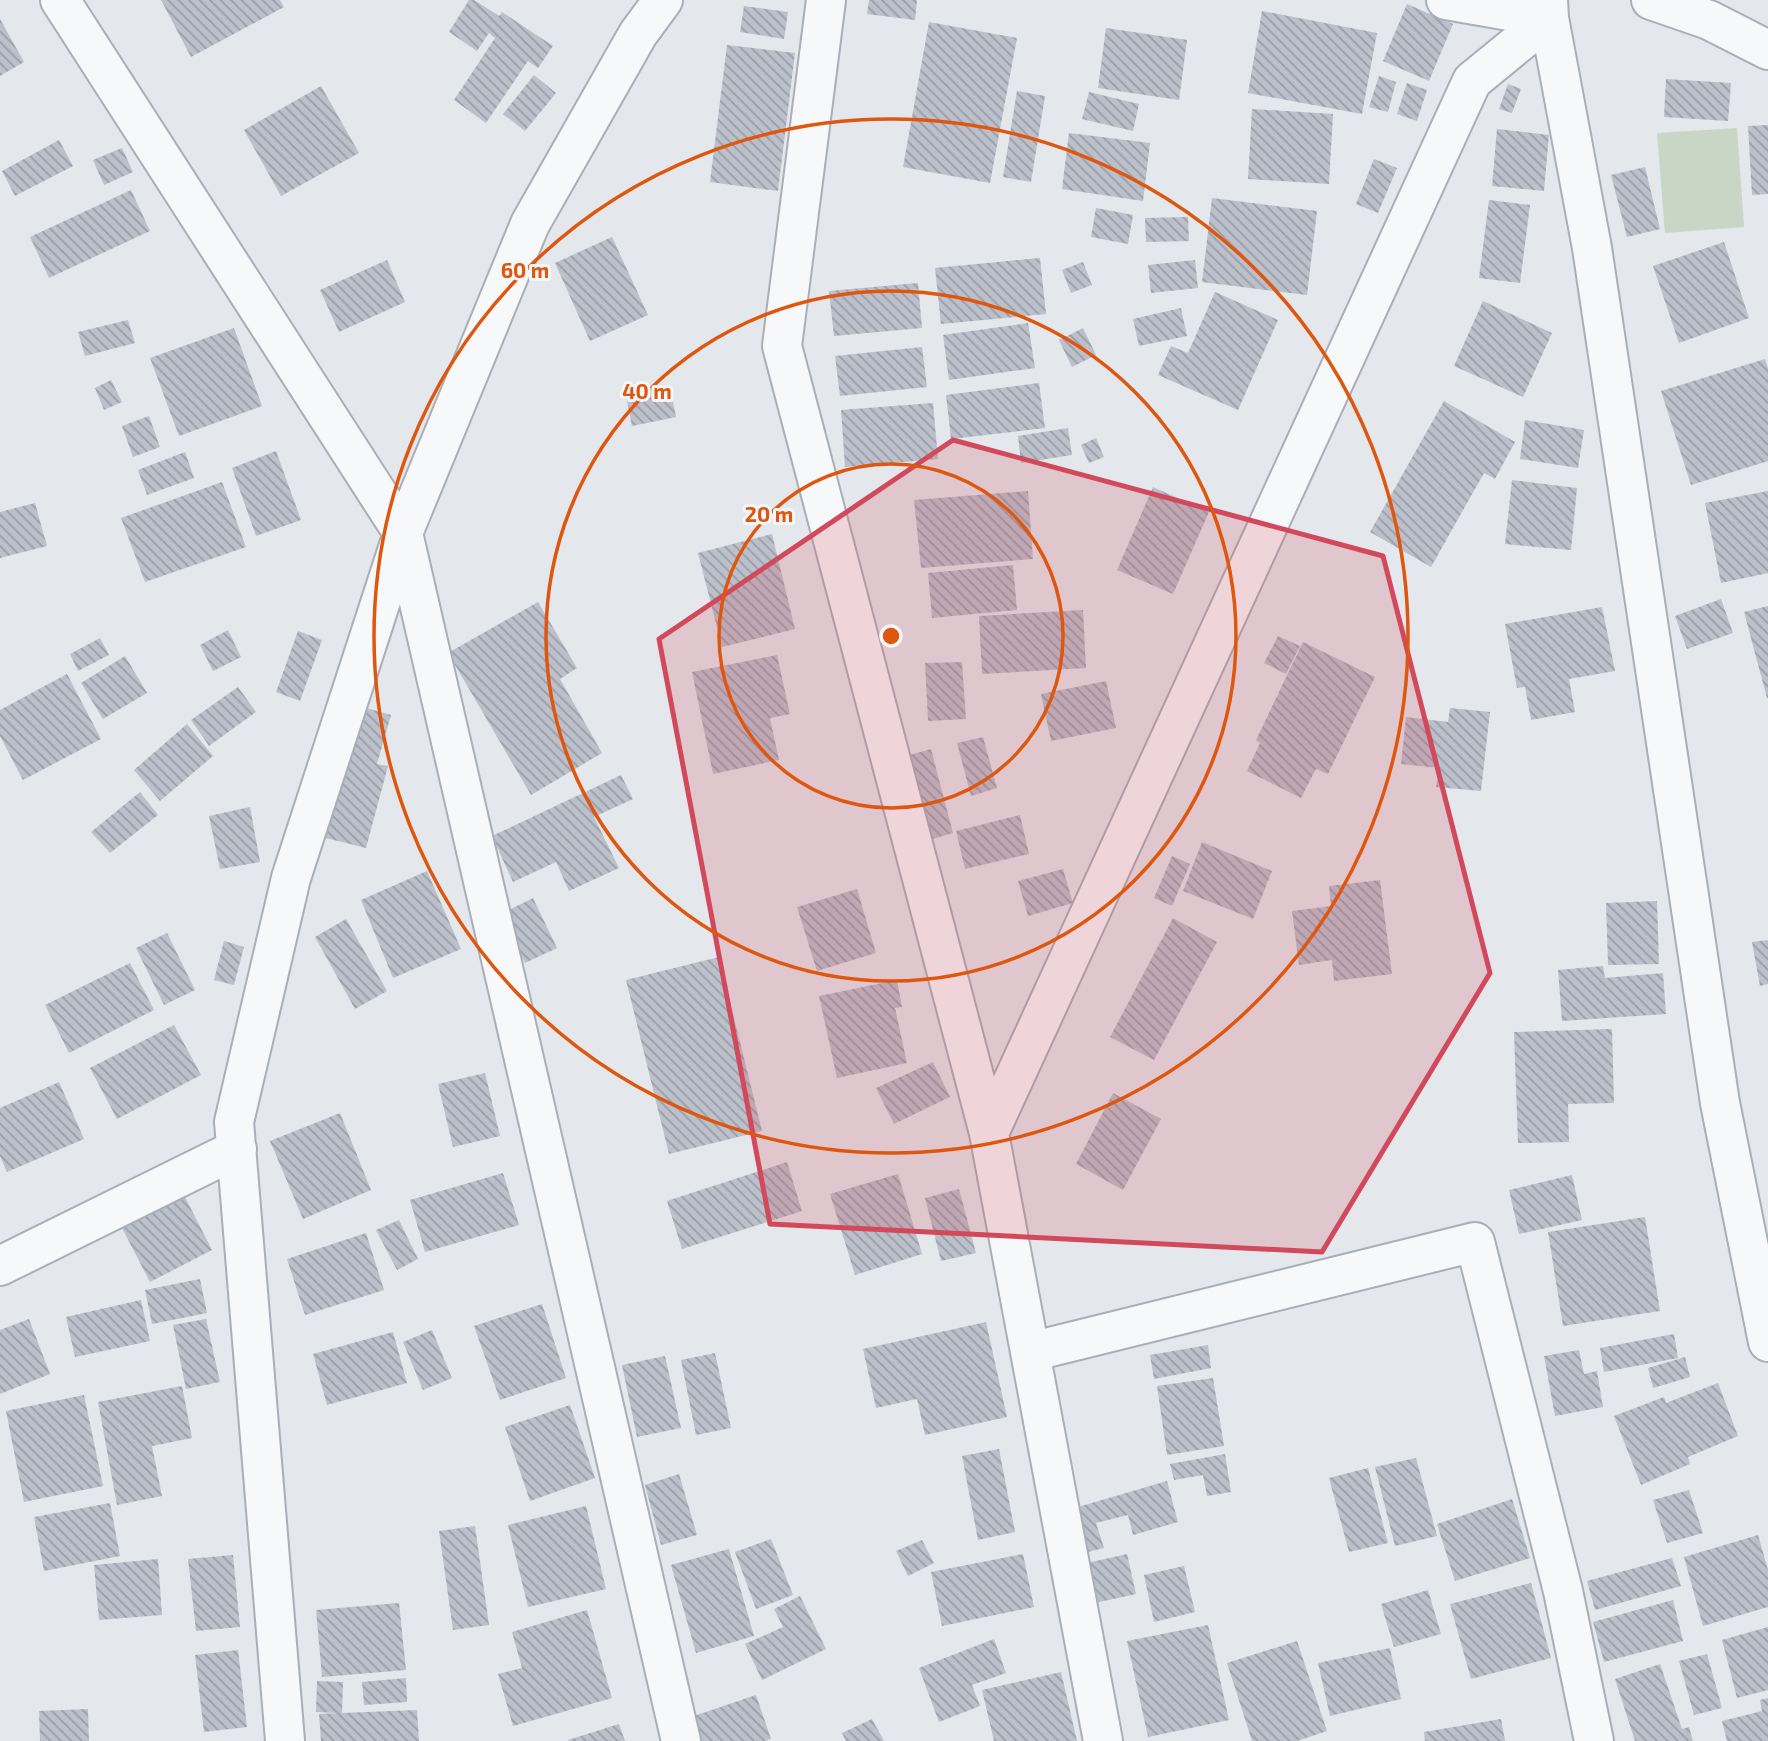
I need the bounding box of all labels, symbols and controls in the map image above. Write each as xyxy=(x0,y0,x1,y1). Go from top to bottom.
text: 60 m xyxy=(501,257,549,282)
text: 40 m xyxy=(622,378,672,403)
text: 20 m xyxy=(745,501,793,526)
centre of rings xyxy=(879,624,903,648)

